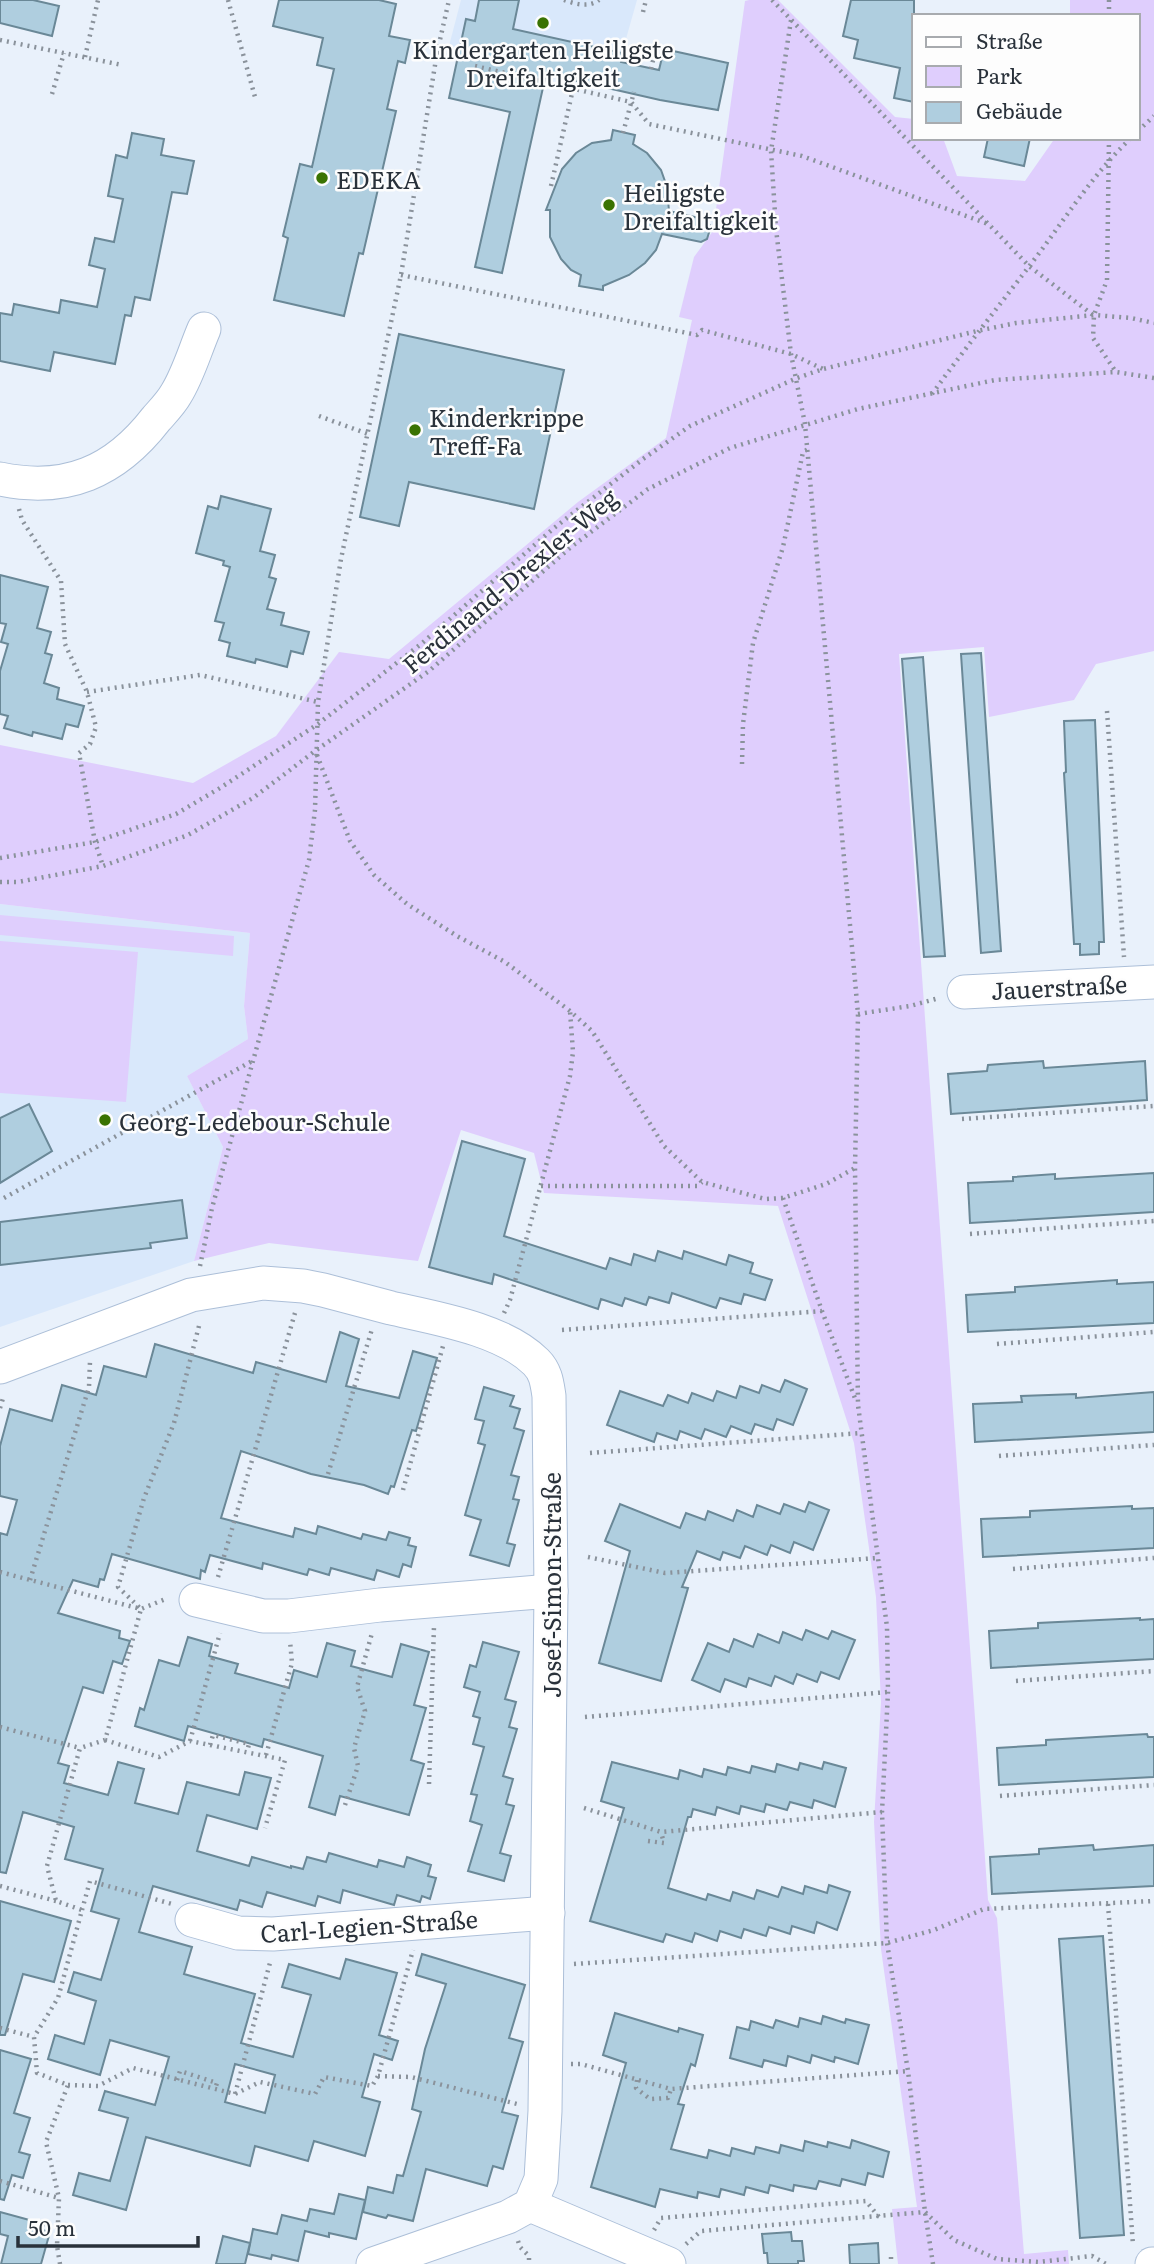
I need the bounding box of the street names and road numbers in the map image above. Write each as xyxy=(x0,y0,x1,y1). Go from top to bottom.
street label: Ferdinand-Drexler-Weg xyxy=(394,479,625,681)
street label: Jauerstraße xyxy=(990,965,1128,1007)
street label: Josef-Simon-Straße xyxy=(533,1472,568,1698)
street label: Carl-Legien-Straße xyxy=(259,1900,479,1950)

